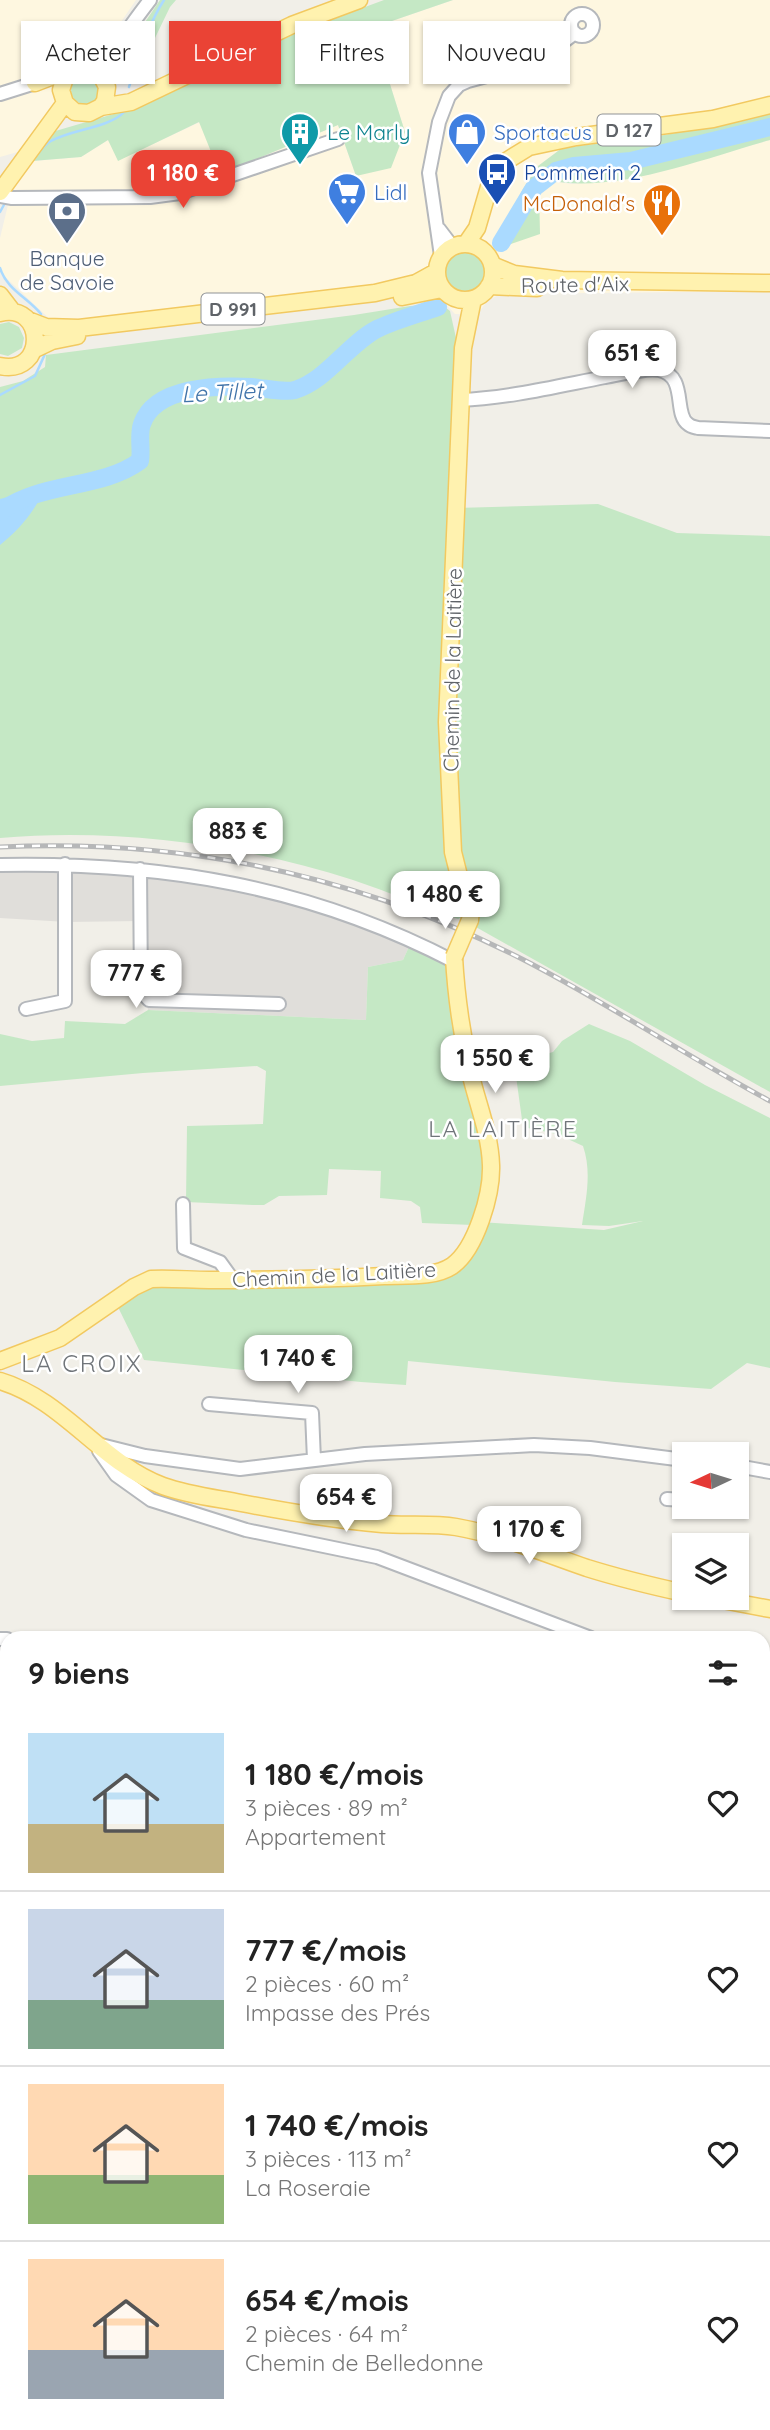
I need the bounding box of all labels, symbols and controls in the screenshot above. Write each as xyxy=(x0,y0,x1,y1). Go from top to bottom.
chip: Acheter xyxy=(21,21,155,84)
chip: Louer xyxy=(169,21,281,84)
chip: Filtres xyxy=(295,21,409,84)
chip: Nouveau xyxy=(423,21,570,84)
building icon: Le Marly xyxy=(279,111,321,166)
shop icon: Sportacus xyxy=(446,111,488,166)
road number: D 127 xyxy=(598,114,660,146)
place label: Le Marly xyxy=(327,119,410,145)
place label: Sportacus xyxy=(494,119,592,145)
pin: 1 180 € xyxy=(118,150,248,210)
bus stop icon: Pommerin 2 xyxy=(476,151,518,206)
text: 1 180 € xyxy=(147,158,219,187)
place label: Pommerin 2 xyxy=(524,159,641,185)
supermarket icon: Lidl xyxy=(326,171,368,226)
place label: Lidl xyxy=(374,179,407,205)
restaurant icon: McDonald's xyxy=(641,182,683,237)
bank icon: Banque de Savoie xyxy=(46,190,88,245)
place label: McDonald's xyxy=(523,190,635,216)
place label: Banque de Savoie xyxy=(20,245,114,295)
street label: Route d'Aix xyxy=(521,270,629,298)
road number: D 991 xyxy=(202,294,264,324)
pin: 651 € xyxy=(583,330,681,390)
text: 651 € xyxy=(604,338,660,367)
water label: Le Tillet xyxy=(181,375,266,409)
street label: Chemin de la Laitière xyxy=(437,568,467,772)
pin: 883 € xyxy=(189,808,287,868)
text: 883 € xyxy=(209,816,267,845)
pin: 1 480 € xyxy=(380,872,510,931)
text: 1 480 € xyxy=(407,879,483,908)
pin: 777 € xyxy=(87,950,185,1010)
text: 777 € xyxy=(107,958,165,987)
pin: 1 550 € xyxy=(430,1036,560,1095)
text: 1 550 € xyxy=(457,1043,533,1072)
district label: LA LAITIÈRE xyxy=(428,1114,578,1143)
street label: Chemin de la Laitière xyxy=(231,1256,437,1292)
pin: 1 740 € xyxy=(233,1336,363,1395)
text: 1 740 € xyxy=(260,1343,336,1372)
district label: LA CROIX xyxy=(21,1348,143,1378)
north arrow xyxy=(672,1442,749,1519)
map controls xyxy=(672,1442,749,1610)
pin: 654 € xyxy=(297,1474,395,1534)
text: 654 € xyxy=(316,1482,376,1511)
pin: 1 170 € xyxy=(464,1506,594,1566)
text: 1 170 € xyxy=(493,1514,565,1543)
button: layers xyxy=(672,1533,749,1610)
text: 9 biens xyxy=(28,1654,129,1692)
icon: filters xyxy=(704,1654,742,1692)
text: 1 180 €/mois xyxy=(245,1755,424,1793)
icon: home xyxy=(84,1761,168,1845)
icon: heart xyxy=(704,1784,742,1822)
text: 3 pièces · 89 m² xyxy=(245,1793,408,1822)
text: Appartement xyxy=(245,1822,386,1851)
text: 777 €/mois xyxy=(245,1931,407,1969)
icon: home xyxy=(84,1937,168,2021)
icon: heart xyxy=(704,1960,742,1998)
text: 2 pièces · 60 m² xyxy=(245,1969,409,1998)
text: Impasse des Prés xyxy=(245,1998,430,2027)
text: 1 740 €/mois xyxy=(245,2106,429,2144)
icon: home xyxy=(84,2112,168,2196)
icon: heart xyxy=(704,2135,742,2173)
text: 3 pièces · 113 m² xyxy=(245,2144,412,2173)
text: La Roseraie xyxy=(245,2173,371,2202)
text: 654 €/mois xyxy=(245,2281,409,2319)
icon: home xyxy=(84,2287,168,2371)
icon: heart xyxy=(704,2310,742,2348)
text: 2 pièces · 64 m² xyxy=(245,2319,408,2348)
text: Chemin de Belledonne xyxy=(245,2348,483,2377)

